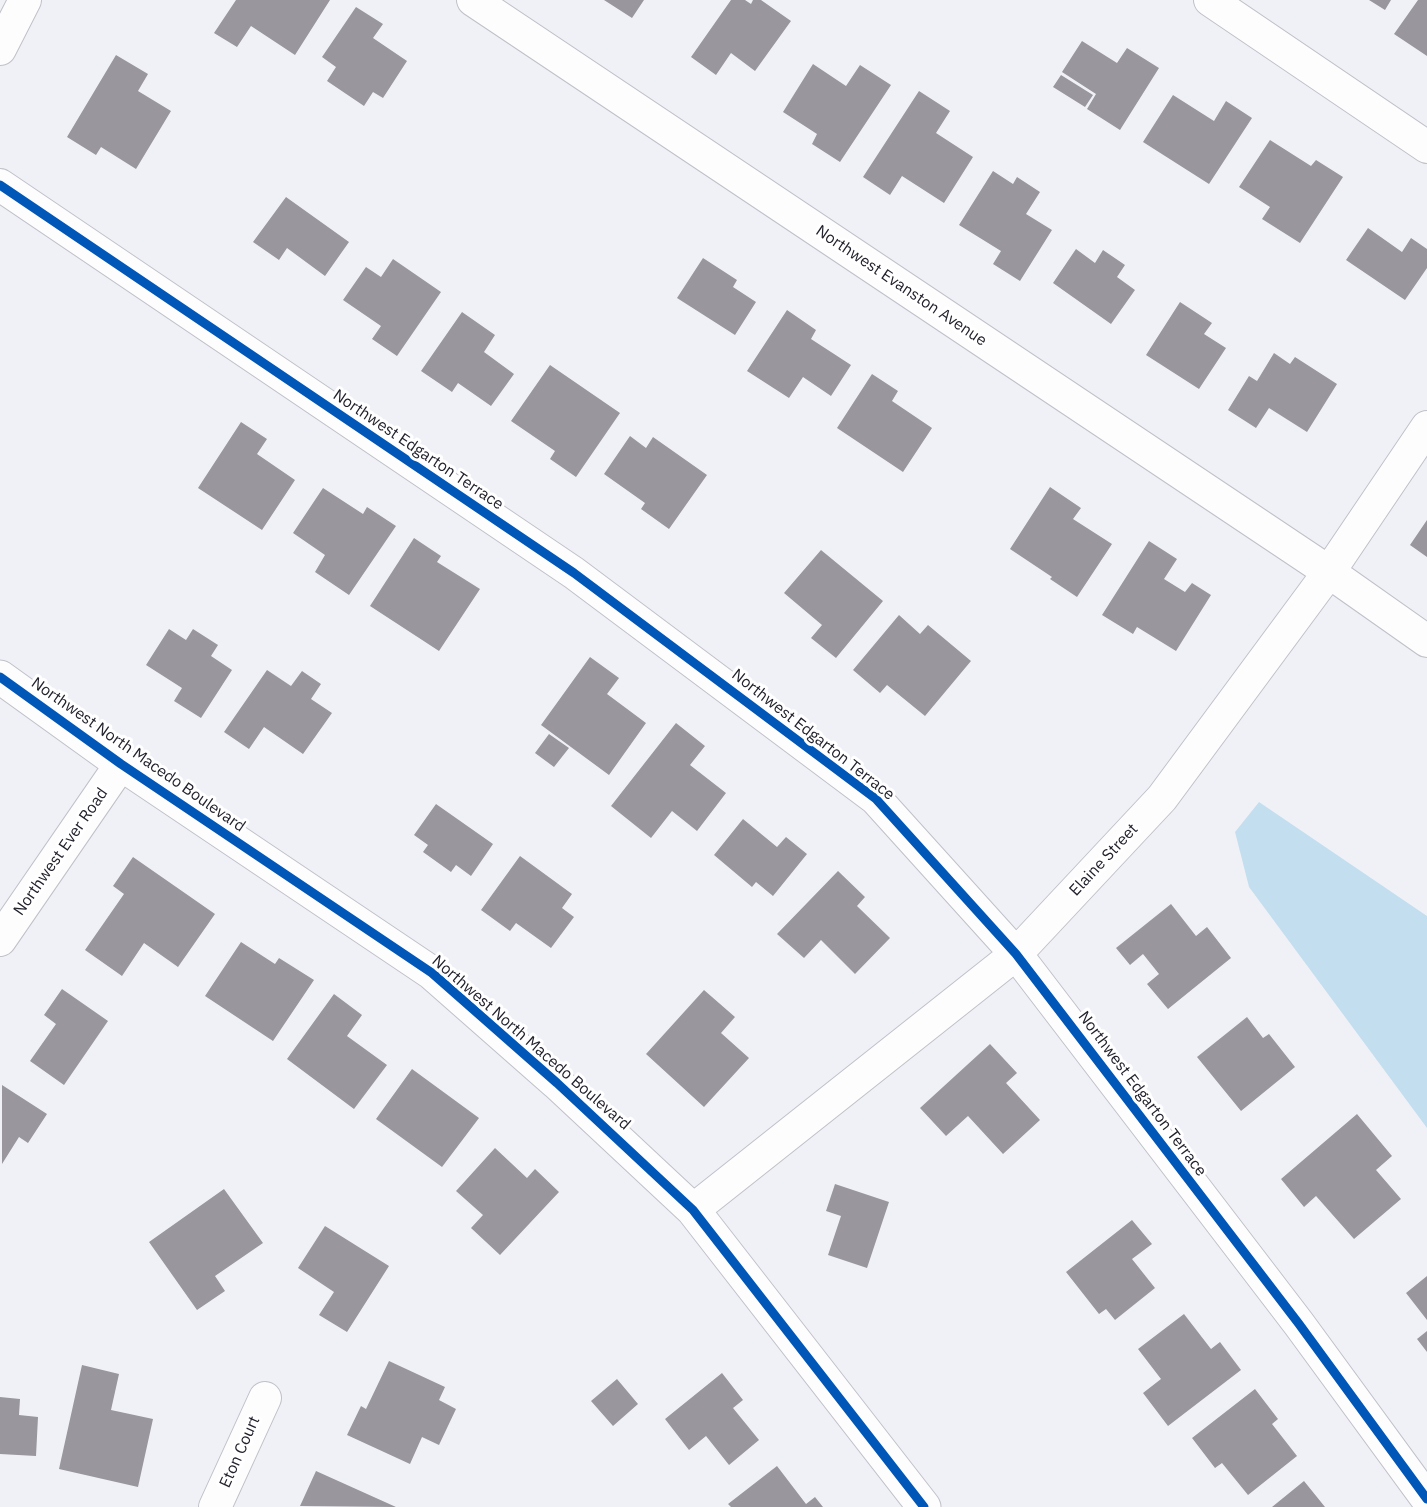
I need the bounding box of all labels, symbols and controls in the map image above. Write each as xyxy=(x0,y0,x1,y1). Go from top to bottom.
street label: Northwest Evanston Avenue xyxy=(812,222,990,350)
street label: Northwest Edgarton Terrace xyxy=(329,386,507,514)
street label: Northwest Edgarton Terrace xyxy=(728,665,898,805)
street label: Northwest North Macedo Boulevard xyxy=(27,674,249,836)
street label: Northwest Ever Road xyxy=(10,785,112,919)
street label: Elaine Street xyxy=(1066,820,1142,900)
street label: Northwest North Macedo Boulevard xyxy=(428,952,634,1134)
street label: Northwest Edgarton Terrace xyxy=(1074,1008,1210,1180)
street label: Eton Court xyxy=(216,1413,264,1491)

